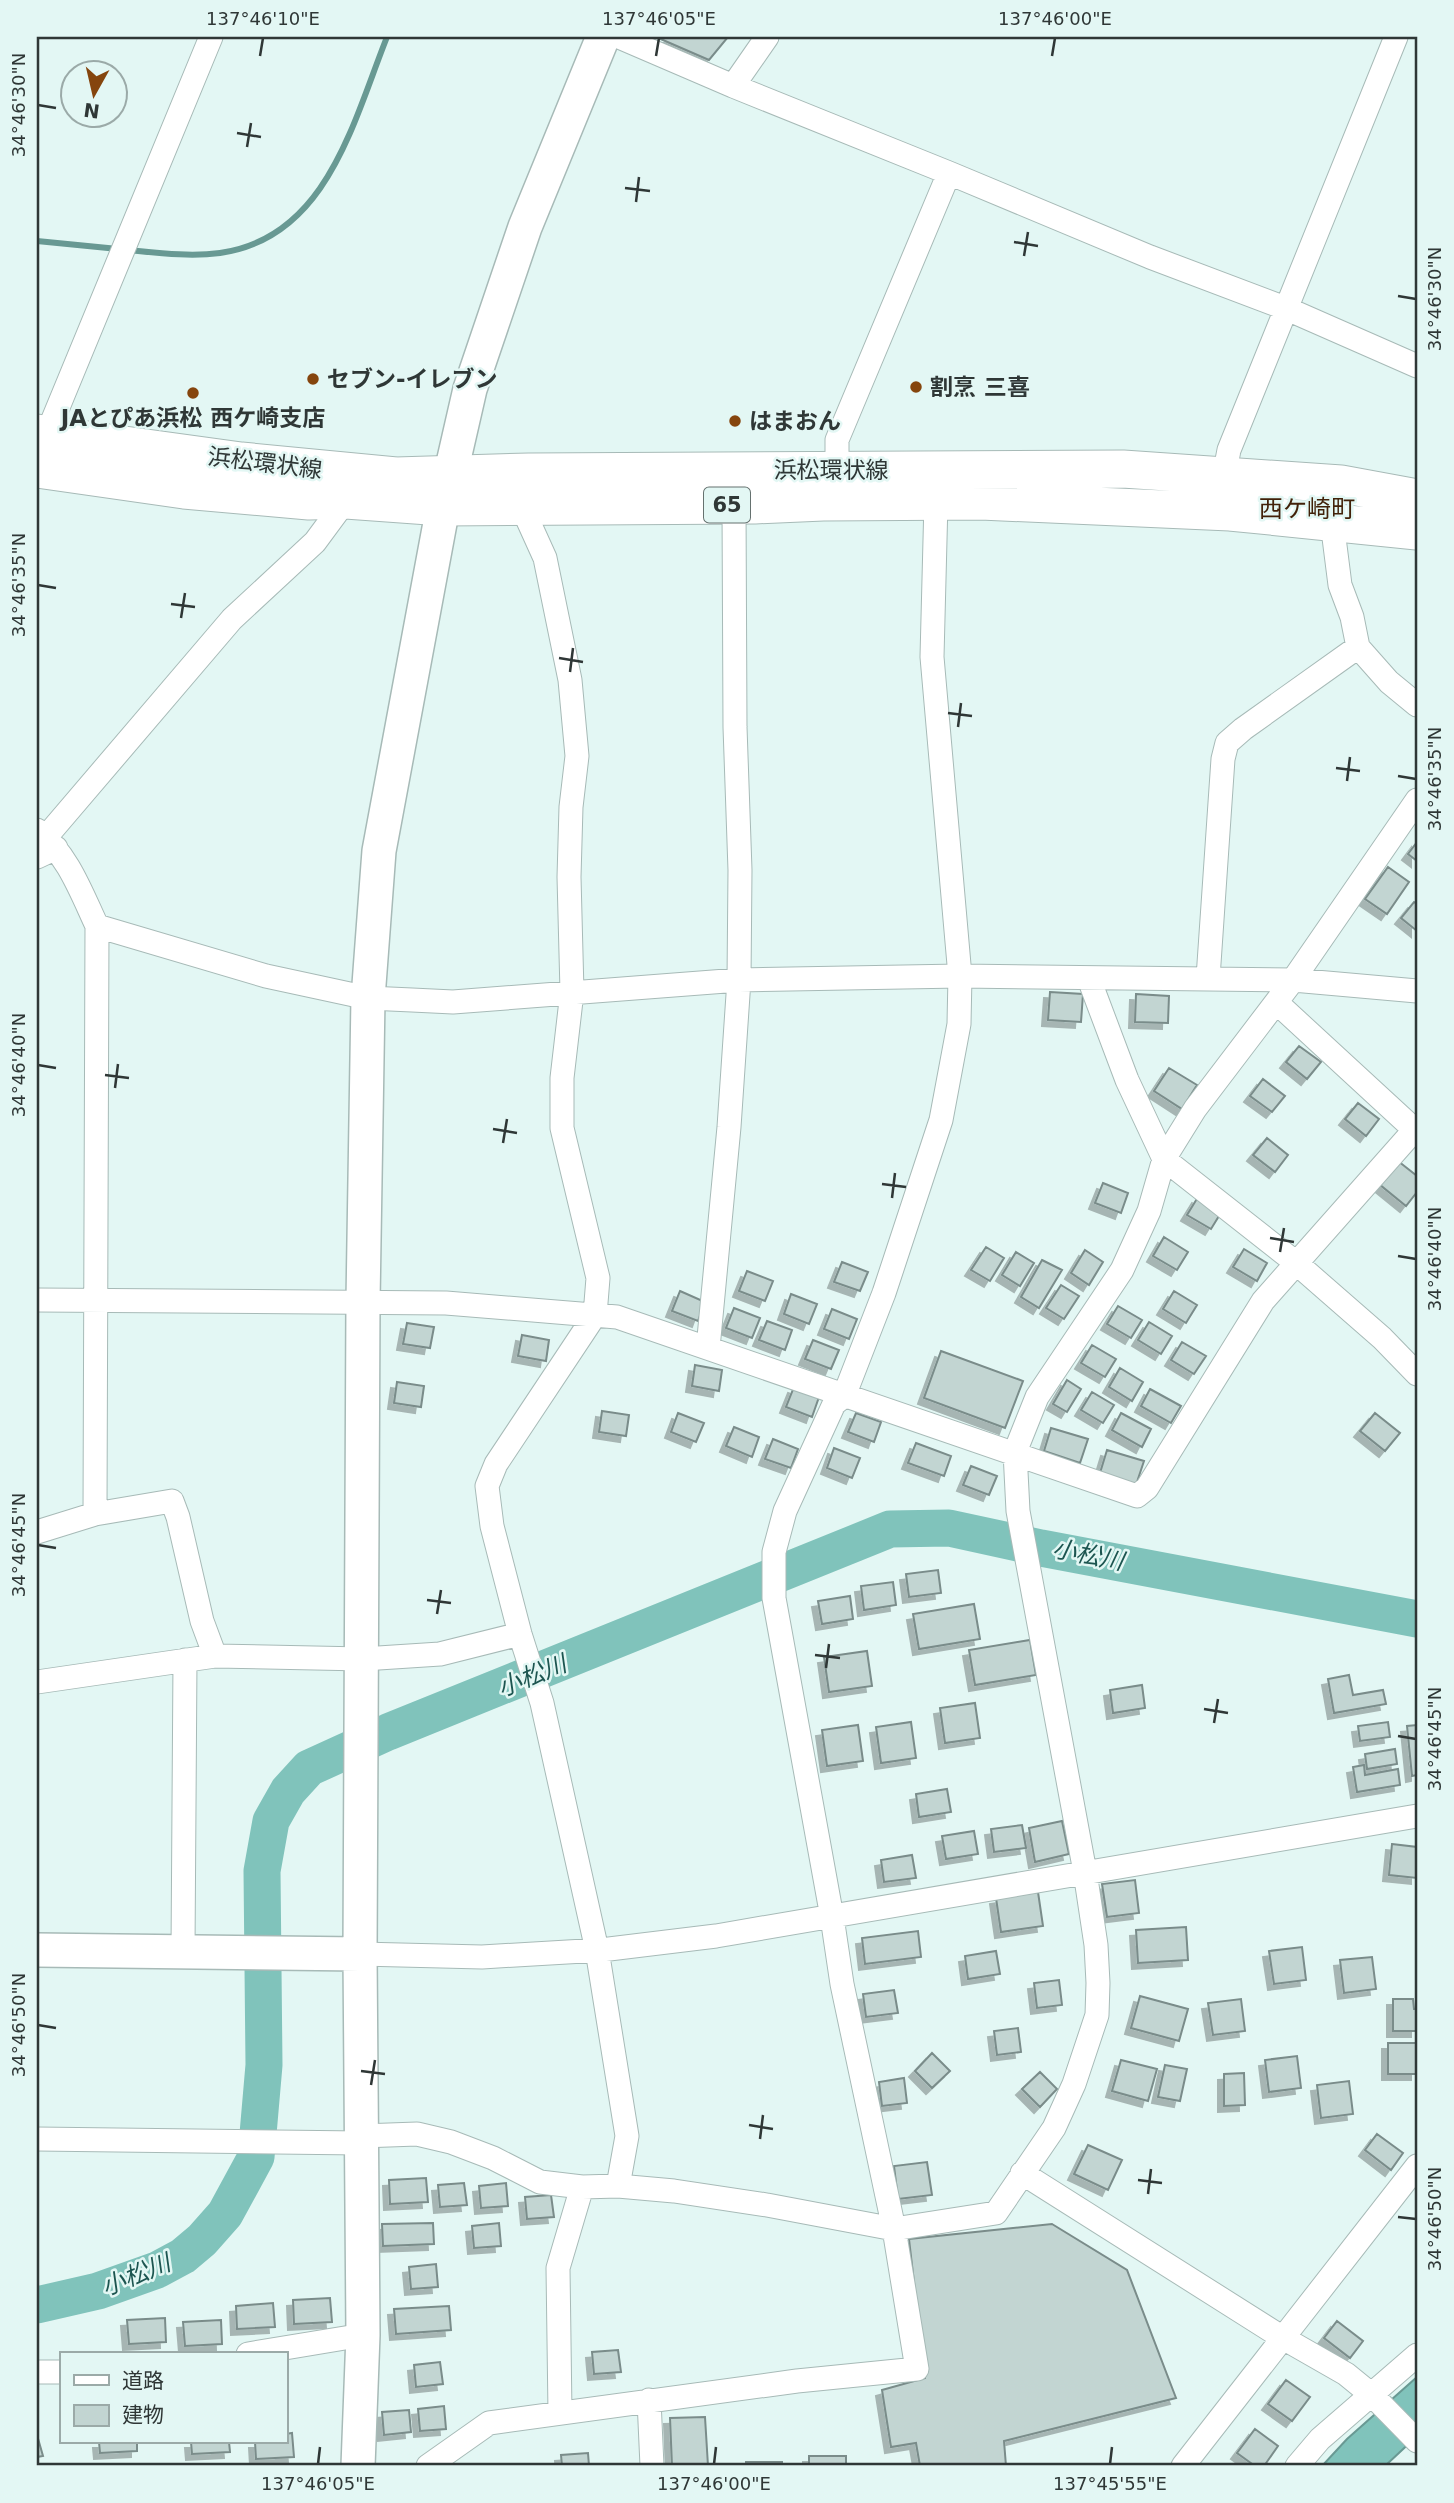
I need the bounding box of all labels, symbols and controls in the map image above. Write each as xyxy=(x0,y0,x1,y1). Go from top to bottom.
text: 137°46'10"E xyxy=(206,8,320,29)
text: 137°46'05"E xyxy=(602,8,716,29)
text: 137°46'00"E xyxy=(998,8,1112,29)
text: 34°46'30"N xyxy=(8,53,29,157)
north arrow xyxy=(60,60,130,130)
text: N xyxy=(82,99,101,123)
text: 34°46'30"N xyxy=(1424,247,1445,351)
place label: セブン-イレブン xyxy=(327,366,498,392)
marker: セブン-イレブン xyxy=(305,371,321,387)
place label: 割烹 三喜 xyxy=(930,374,1030,400)
marker: 割烹 三喜 xyxy=(908,379,924,395)
marker: JAとぴあ浜松 西ケ崎支店 xyxy=(185,385,201,401)
place label: JAとぴあ浜松 西ケ崎支店 xyxy=(59,405,325,431)
place label: はまおん xyxy=(749,408,841,434)
marker: はまおん xyxy=(727,413,743,429)
street label: 浜松環状線 xyxy=(206,443,324,483)
street label: 浜松環状線 xyxy=(774,457,889,483)
road number: 65 xyxy=(704,488,750,522)
district label: 西ケ崎町 xyxy=(1259,495,1355,523)
text: 34°46'35"N xyxy=(8,533,29,637)
text: 34°46'35"N xyxy=(1424,727,1445,831)
text: 34°46'40"N xyxy=(8,1013,29,1117)
text: 34°46'40"N xyxy=(1424,1207,1445,1311)
text: 34°46'45"N xyxy=(8,1493,29,1597)
water label: 小松川 xyxy=(1050,1534,1129,1576)
water label: 小松川 xyxy=(493,1648,573,1702)
text: 34°46'45"N xyxy=(1424,1687,1445,1791)
text: 34°46'50"N xyxy=(8,1973,29,2077)
text: 34°46'50"N xyxy=(1424,2167,1445,2271)
water label: 小松川 xyxy=(97,2247,177,2301)
legend xyxy=(60,2352,287,2444)
text: 道路 xyxy=(122,2369,164,2393)
text: 建物 xyxy=(122,2403,164,2427)
text: 137°46'05"E xyxy=(261,2473,375,2494)
text: 137°46'00"E xyxy=(657,2473,771,2494)
text: 137°45'55"E xyxy=(1053,2473,1167,2494)

